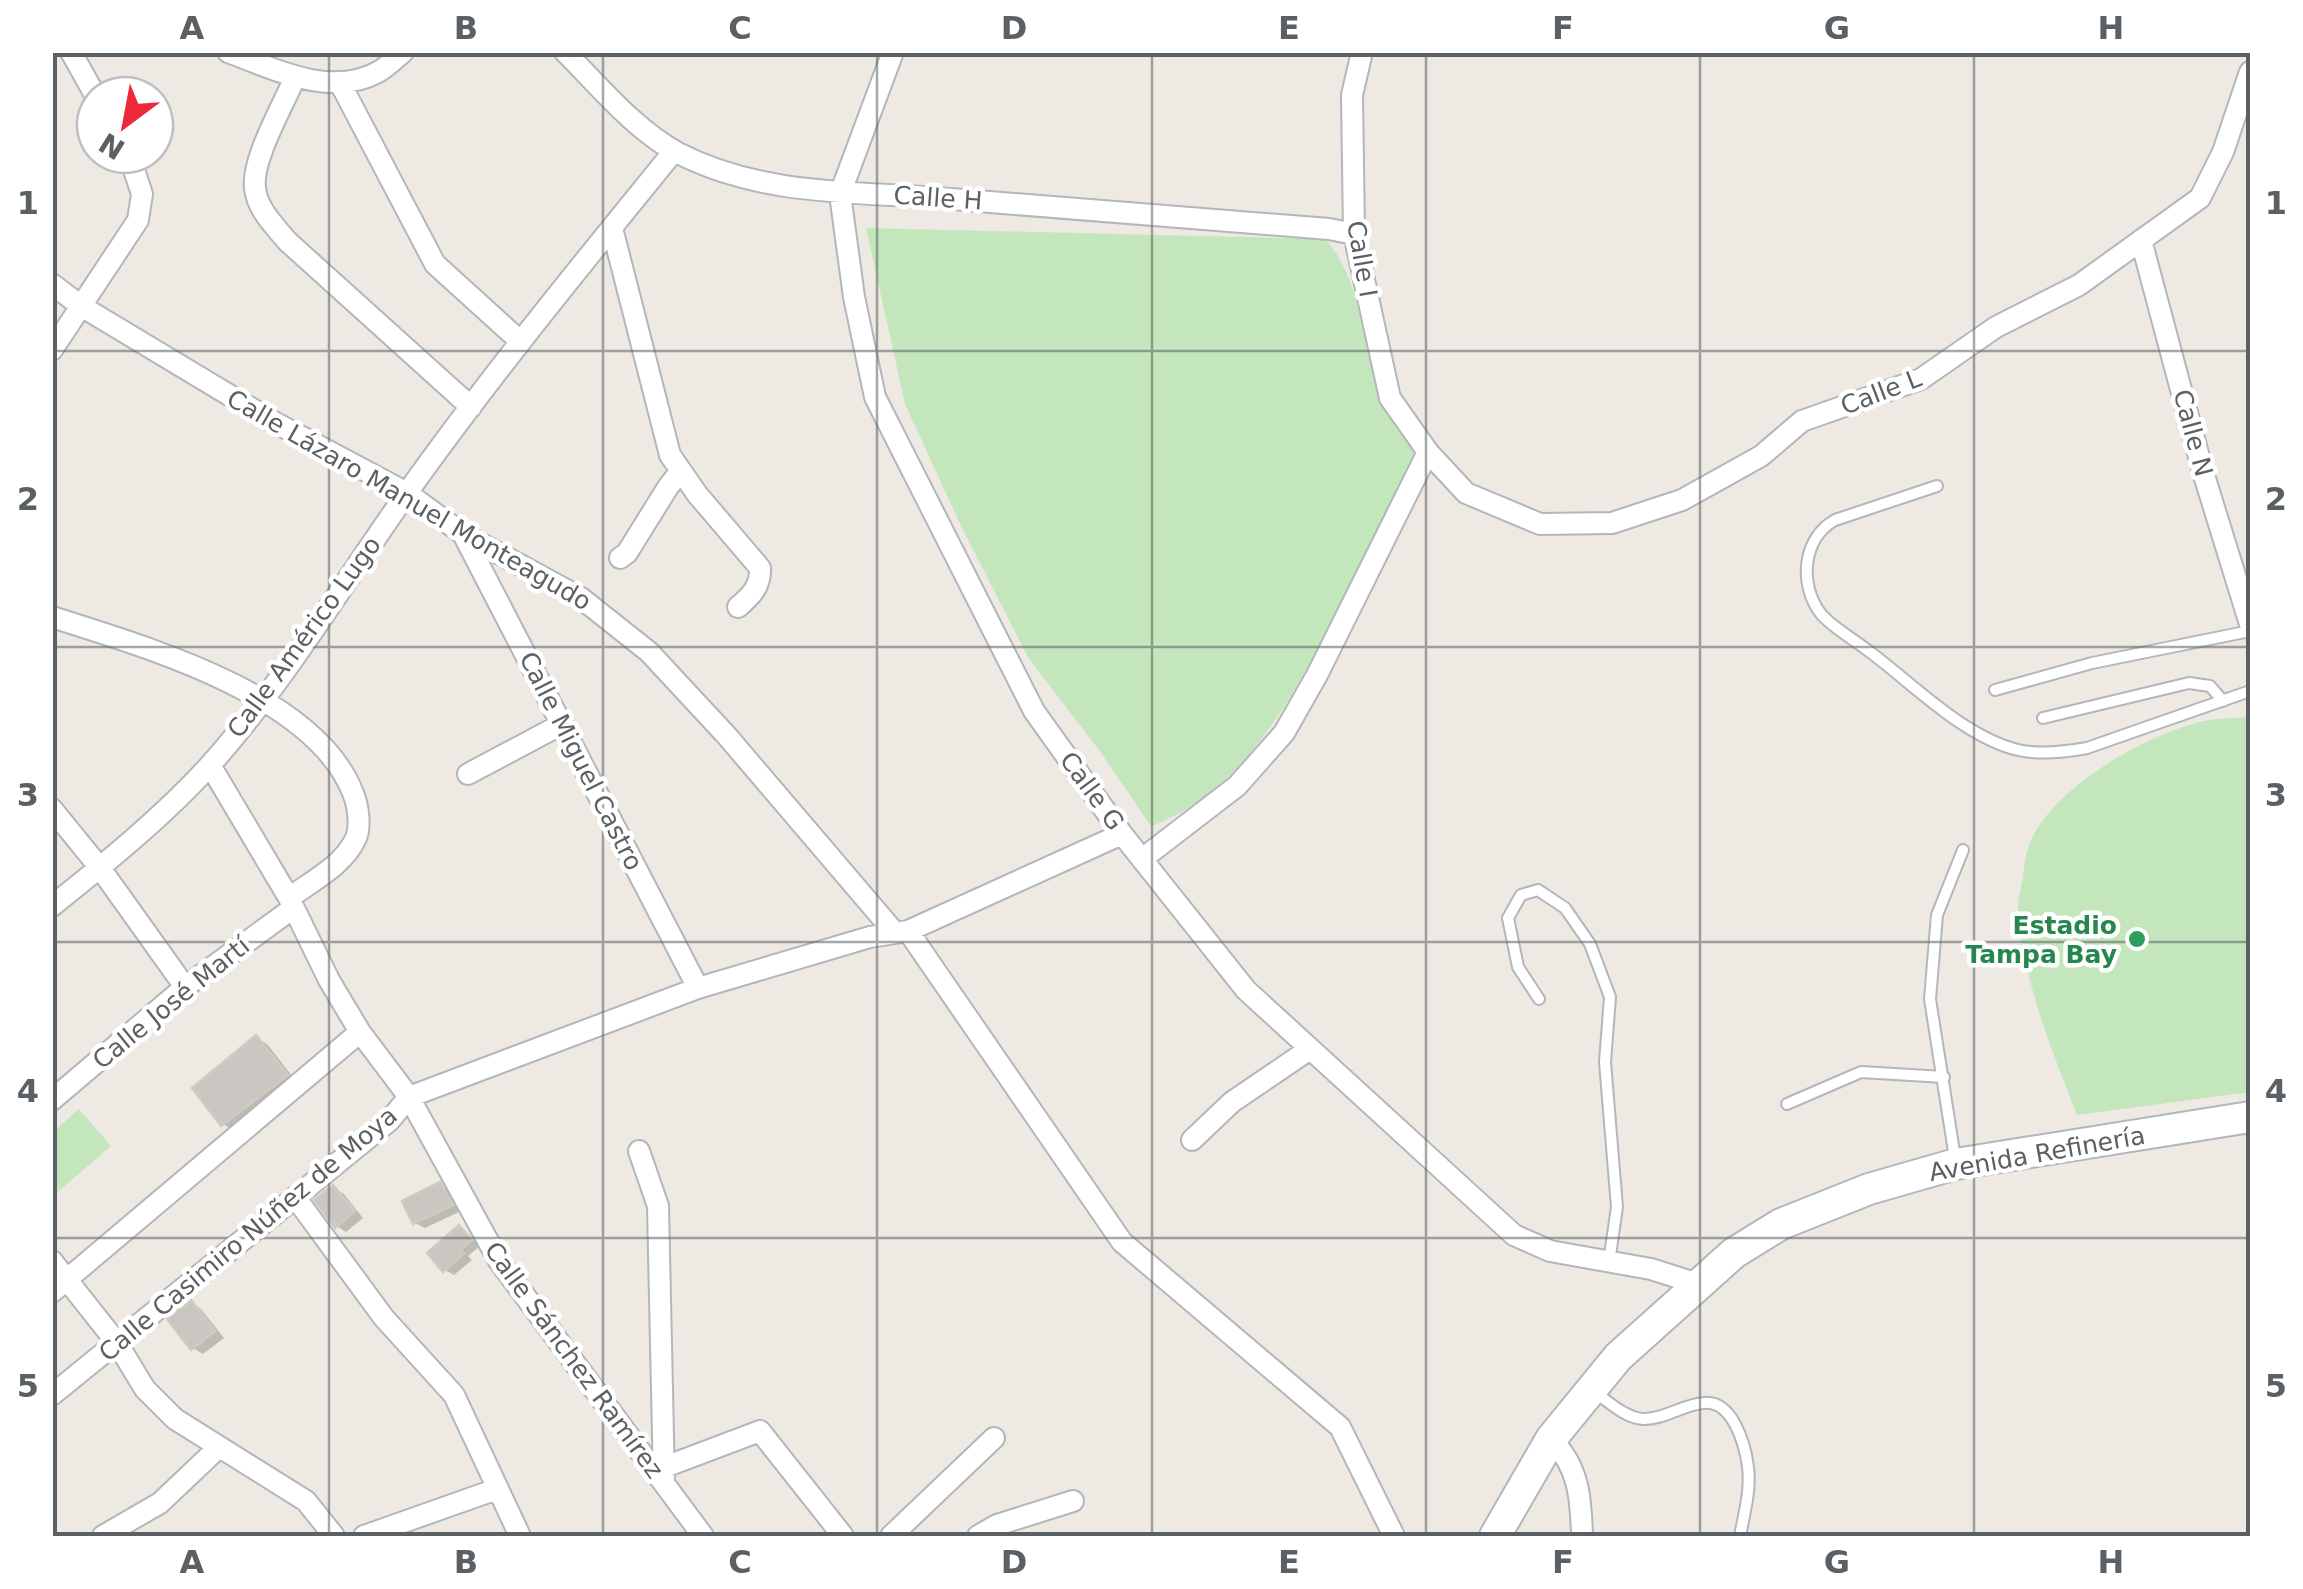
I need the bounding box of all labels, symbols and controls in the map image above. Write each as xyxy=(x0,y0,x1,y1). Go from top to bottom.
text: A xyxy=(180,9,205,47)
text: B xyxy=(454,9,478,47)
text: C xyxy=(728,9,752,47)
text: D xyxy=(1001,9,1027,47)
text: E xyxy=(1278,9,1300,47)
text: F xyxy=(1552,9,1574,47)
text: G xyxy=(1824,9,1850,47)
text: H xyxy=(2098,9,2124,47)
north arrow xyxy=(75,75,175,175)
text: N xyxy=(93,126,131,166)
street label: Calle H xyxy=(893,180,983,216)
text: 1 xyxy=(17,184,39,222)
text: 1 xyxy=(2265,184,2287,222)
street label: Calle I xyxy=(1341,218,1383,300)
street label: Calle L xyxy=(1837,363,1925,421)
street label: Calle Lázaro Manuel Monteagudo xyxy=(222,384,596,616)
street label: Calle N xyxy=(2168,386,2218,480)
text: 2 xyxy=(17,480,39,518)
text: 2 xyxy=(2265,480,2287,518)
street label: Calle Américo Lugo xyxy=(221,531,387,743)
street label: Calle Miguel Castro xyxy=(513,647,649,875)
street label: Calle G xyxy=(1054,746,1130,836)
text: 3 xyxy=(17,776,39,814)
text: 3 xyxy=(2265,776,2287,814)
place label: Estadio Tampa Bay xyxy=(1965,911,2117,969)
marker: Estadio Tampa Bay xyxy=(2126,928,2148,950)
street label: Calle José Martí xyxy=(87,930,256,1075)
text: 4 xyxy=(17,1072,39,1110)
text: 4 xyxy=(2265,1072,2287,1110)
street label: Calle Casimiro Núñez de Moya xyxy=(93,1101,403,1367)
street label: Avenida Refinería xyxy=(1927,1121,2147,1187)
street label: Calle Sánchez Ramírez xyxy=(479,1236,669,1484)
text: 5 xyxy=(17,1367,39,1405)
text: 5 xyxy=(2265,1367,2287,1405)
text: A xyxy=(180,1543,205,1581)
text: B xyxy=(454,1543,478,1581)
text: C xyxy=(728,1543,752,1581)
text: D xyxy=(1001,1543,1027,1581)
text: E xyxy=(1278,1543,1300,1581)
text: F xyxy=(1552,1543,1574,1581)
text: G xyxy=(1824,1543,1850,1581)
text: H xyxy=(2098,1543,2124,1581)

